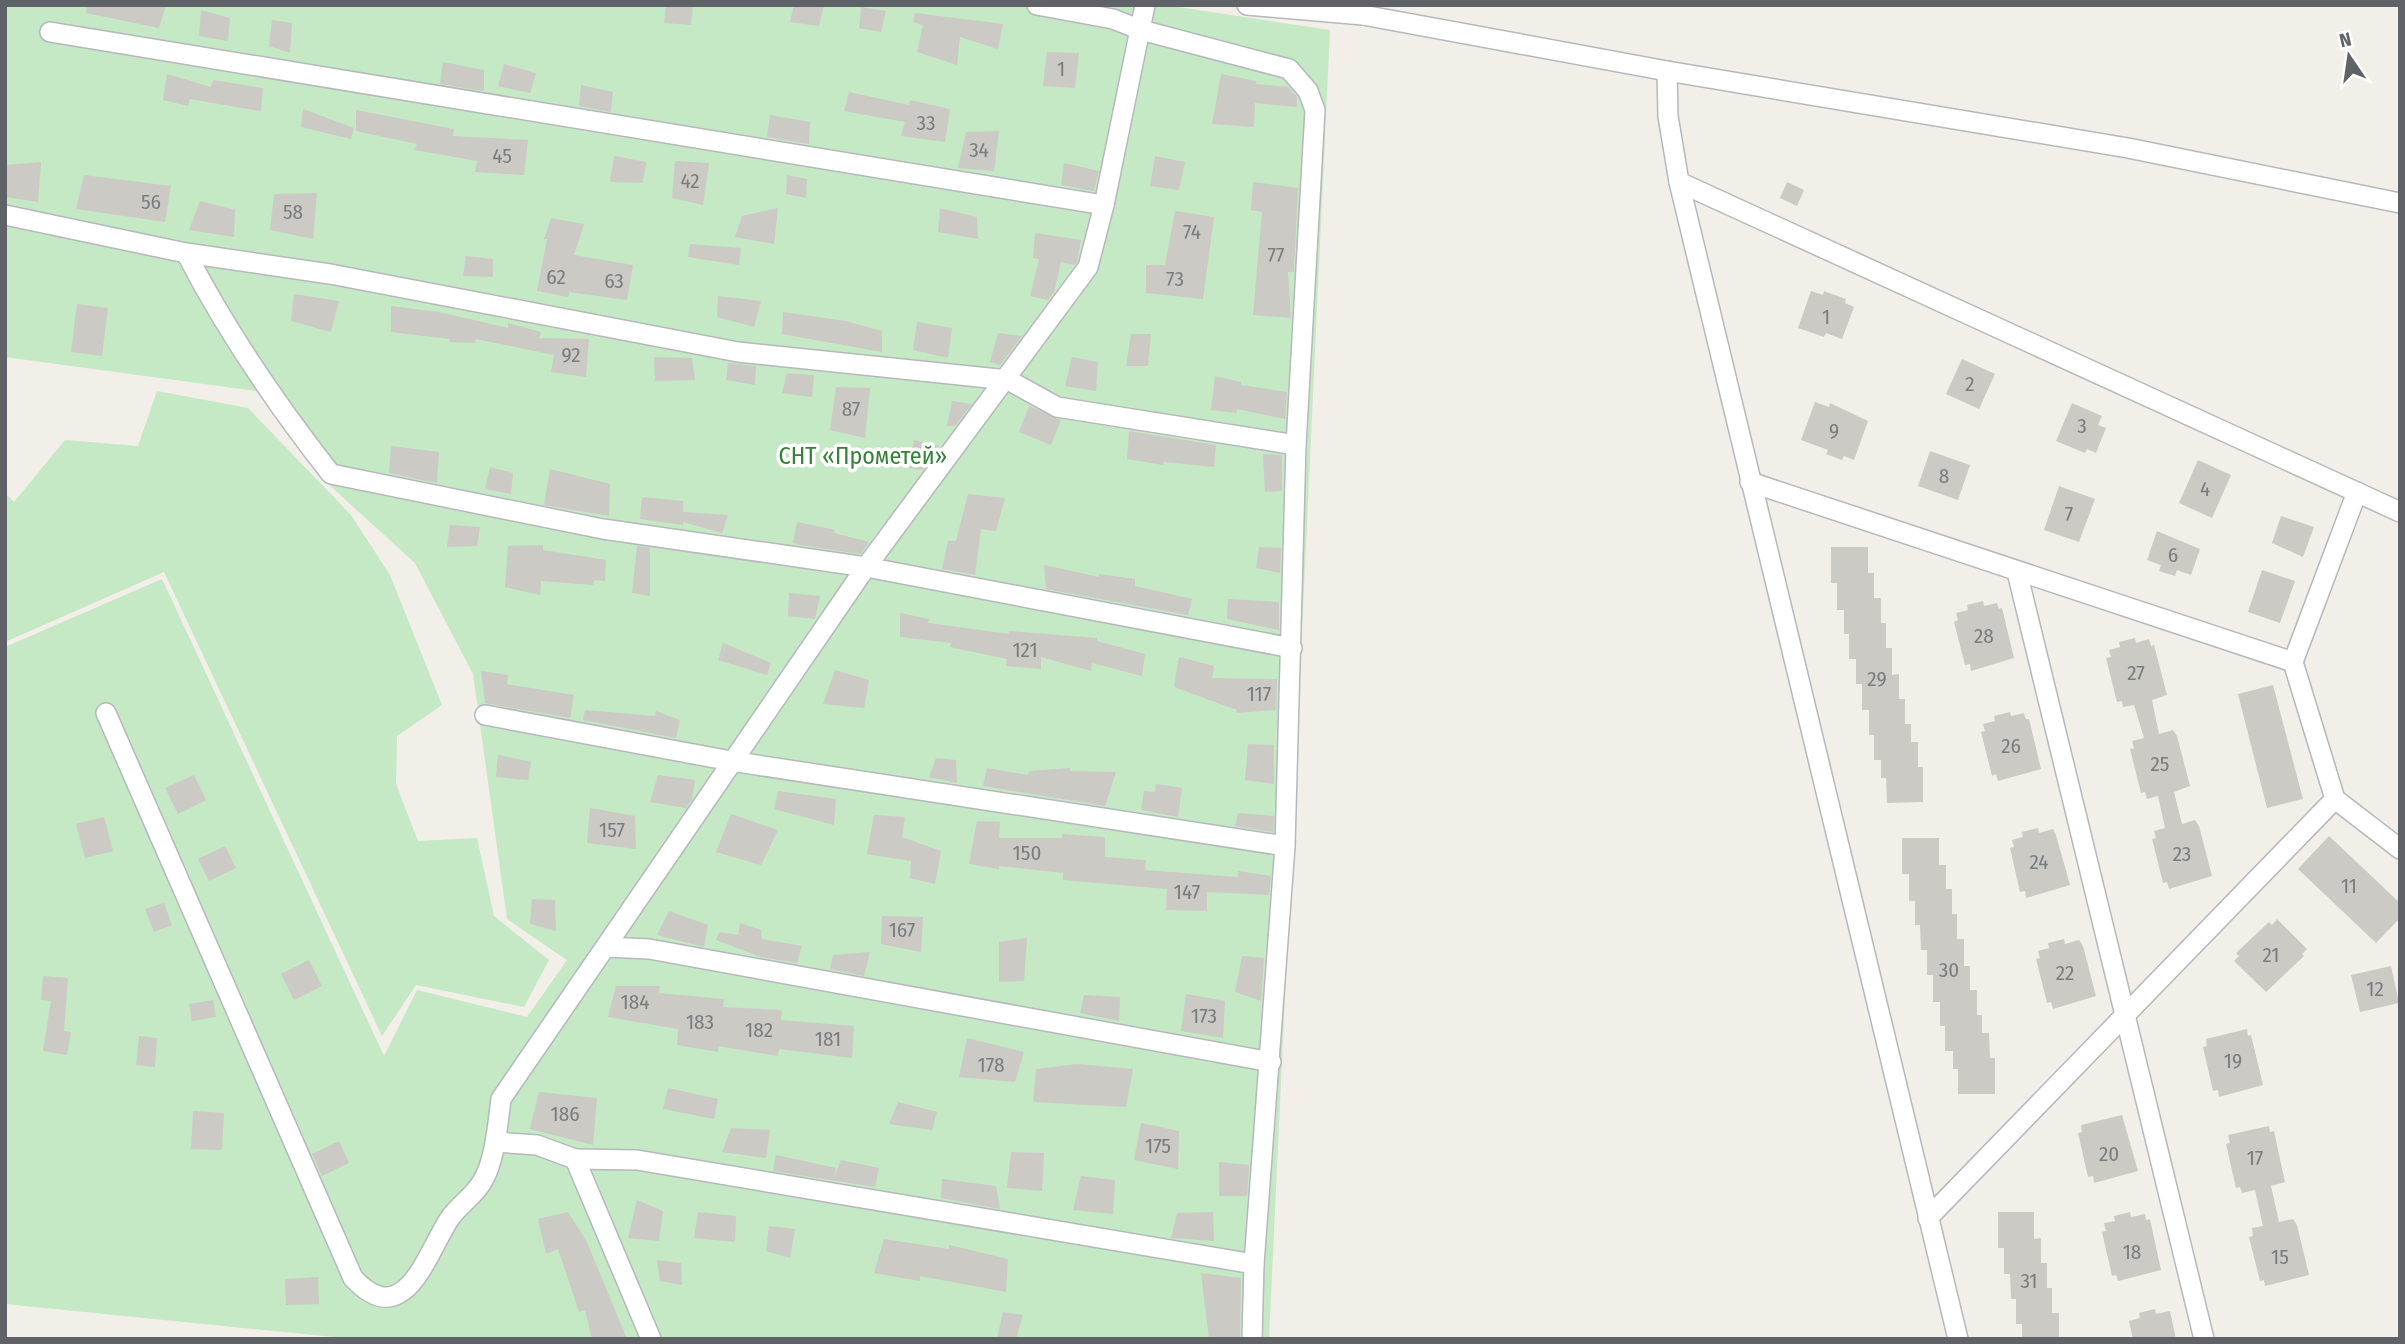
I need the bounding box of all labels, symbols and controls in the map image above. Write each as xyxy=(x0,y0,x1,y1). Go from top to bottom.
north arrow xyxy=(2314,21,2384,91)
text: N xyxy=(2337,27,2353,52)
house number: 1 xyxy=(1057,56,1065,82)
house number: 33 xyxy=(917,110,935,136)
house number: 34 xyxy=(969,137,989,163)
house number: 45 xyxy=(492,143,512,169)
house number: 42 xyxy=(680,168,700,194)
house number: 56 xyxy=(141,189,161,215)
house number: 58 xyxy=(283,199,303,225)
house number: 74 xyxy=(1183,219,1201,245)
house number: 77 xyxy=(1267,242,1285,268)
house number: 62 xyxy=(546,264,566,290)
house number: 73 xyxy=(1166,266,1184,292)
house number: 63 xyxy=(604,268,624,294)
house number: 1 xyxy=(1822,304,1830,330)
house number: 92 xyxy=(561,342,581,368)
house number: 2 xyxy=(1965,371,1975,397)
house number: 87 xyxy=(842,396,860,422)
house number: 3 xyxy=(2077,413,2087,439)
house number: 9 xyxy=(1829,418,1839,444)
park label: СНТ «Прометей» xyxy=(779,442,947,470)
house number: 8 xyxy=(1939,463,1949,489)
house number: 4 xyxy=(2200,476,2210,502)
house number: 7 xyxy=(2065,501,2073,527)
house number: 6 xyxy=(2168,542,2178,568)
house number: 28 xyxy=(1974,623,1994,649)
house number: 121 xyxy=(1012,637,1038,663)
house number: 27 xyxy=(2127,660,2145,686)
house number: 29 xyxy=(1867,666,1887,692)
house number: 117 xyxy=(1247,681,1271,707)
house number: 26 xyxy=(2001,733,2021,759)
house number: 25 xyxy=(2151,751,2169,777)
house number: 157 xyxy=(599,817,625,843)
house number: 150 xyxy=(1013,840,1041,866)
house number: 23 xyxy=(2173,841,2191,867)
house number: 24 xyxy=(2029,849,2049,875)
house number: 11 xyxy=(2341,873,2357,899)
house number: 147 xyxy=(1174,879,1200,905)
house number: 167 xyxy=(889,917,915,943)
house number: 21 xyxy=(2263,942,2280,968)
house number: 30 xyxy=(1939,957,1959,983)
house number: 22 xyxy=(2056,960,2074,986)
house number: 12 xyxy=(2366,976,2384,1002)
house number: 184 xyxy=(621,989,649,1015)
house number: 173 xyxy=(1191,1003,1217,1029)
house number: 183 xyxy=(686,1009,714,1035)
house number: 182 xyxy=(745,1017,773,1043)
house number: 181 xyxy=(815,1026,841,1052)
house number: 19 xyxy=(2224,1048,2242,1074)
house number: 178 xyxy=(978,1052,1004,1078)
house number: 186 xyxy=(550,1101,580,1127)
house number: 175 xyxy=(1145,1133,1171,1159)
house number: 20 xyxy=(2099,1141,2119,1167)
house number: 17 xyxy=(2247,1145,2263,1171)
house number: 18 xyxy=(2123,1239,2141,1265)
house number: 15 xyxy=(2271,1244,2289,1270)
house number: 31 xyxy=(2020,1268,2038,1294)

